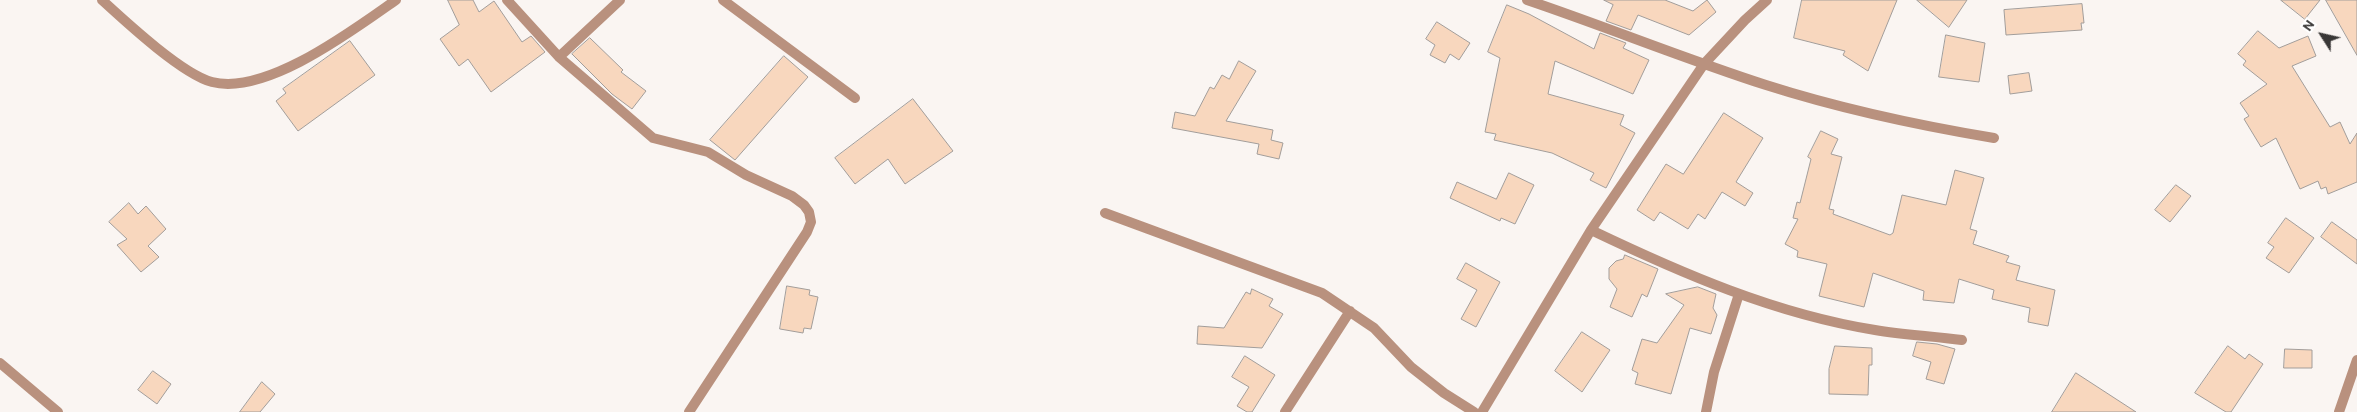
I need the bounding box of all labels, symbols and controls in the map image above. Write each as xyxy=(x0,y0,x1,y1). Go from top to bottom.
north arrow xyxy=(2297,10,2347,60)
text: N xyxy=(2299,17,2319,35)

